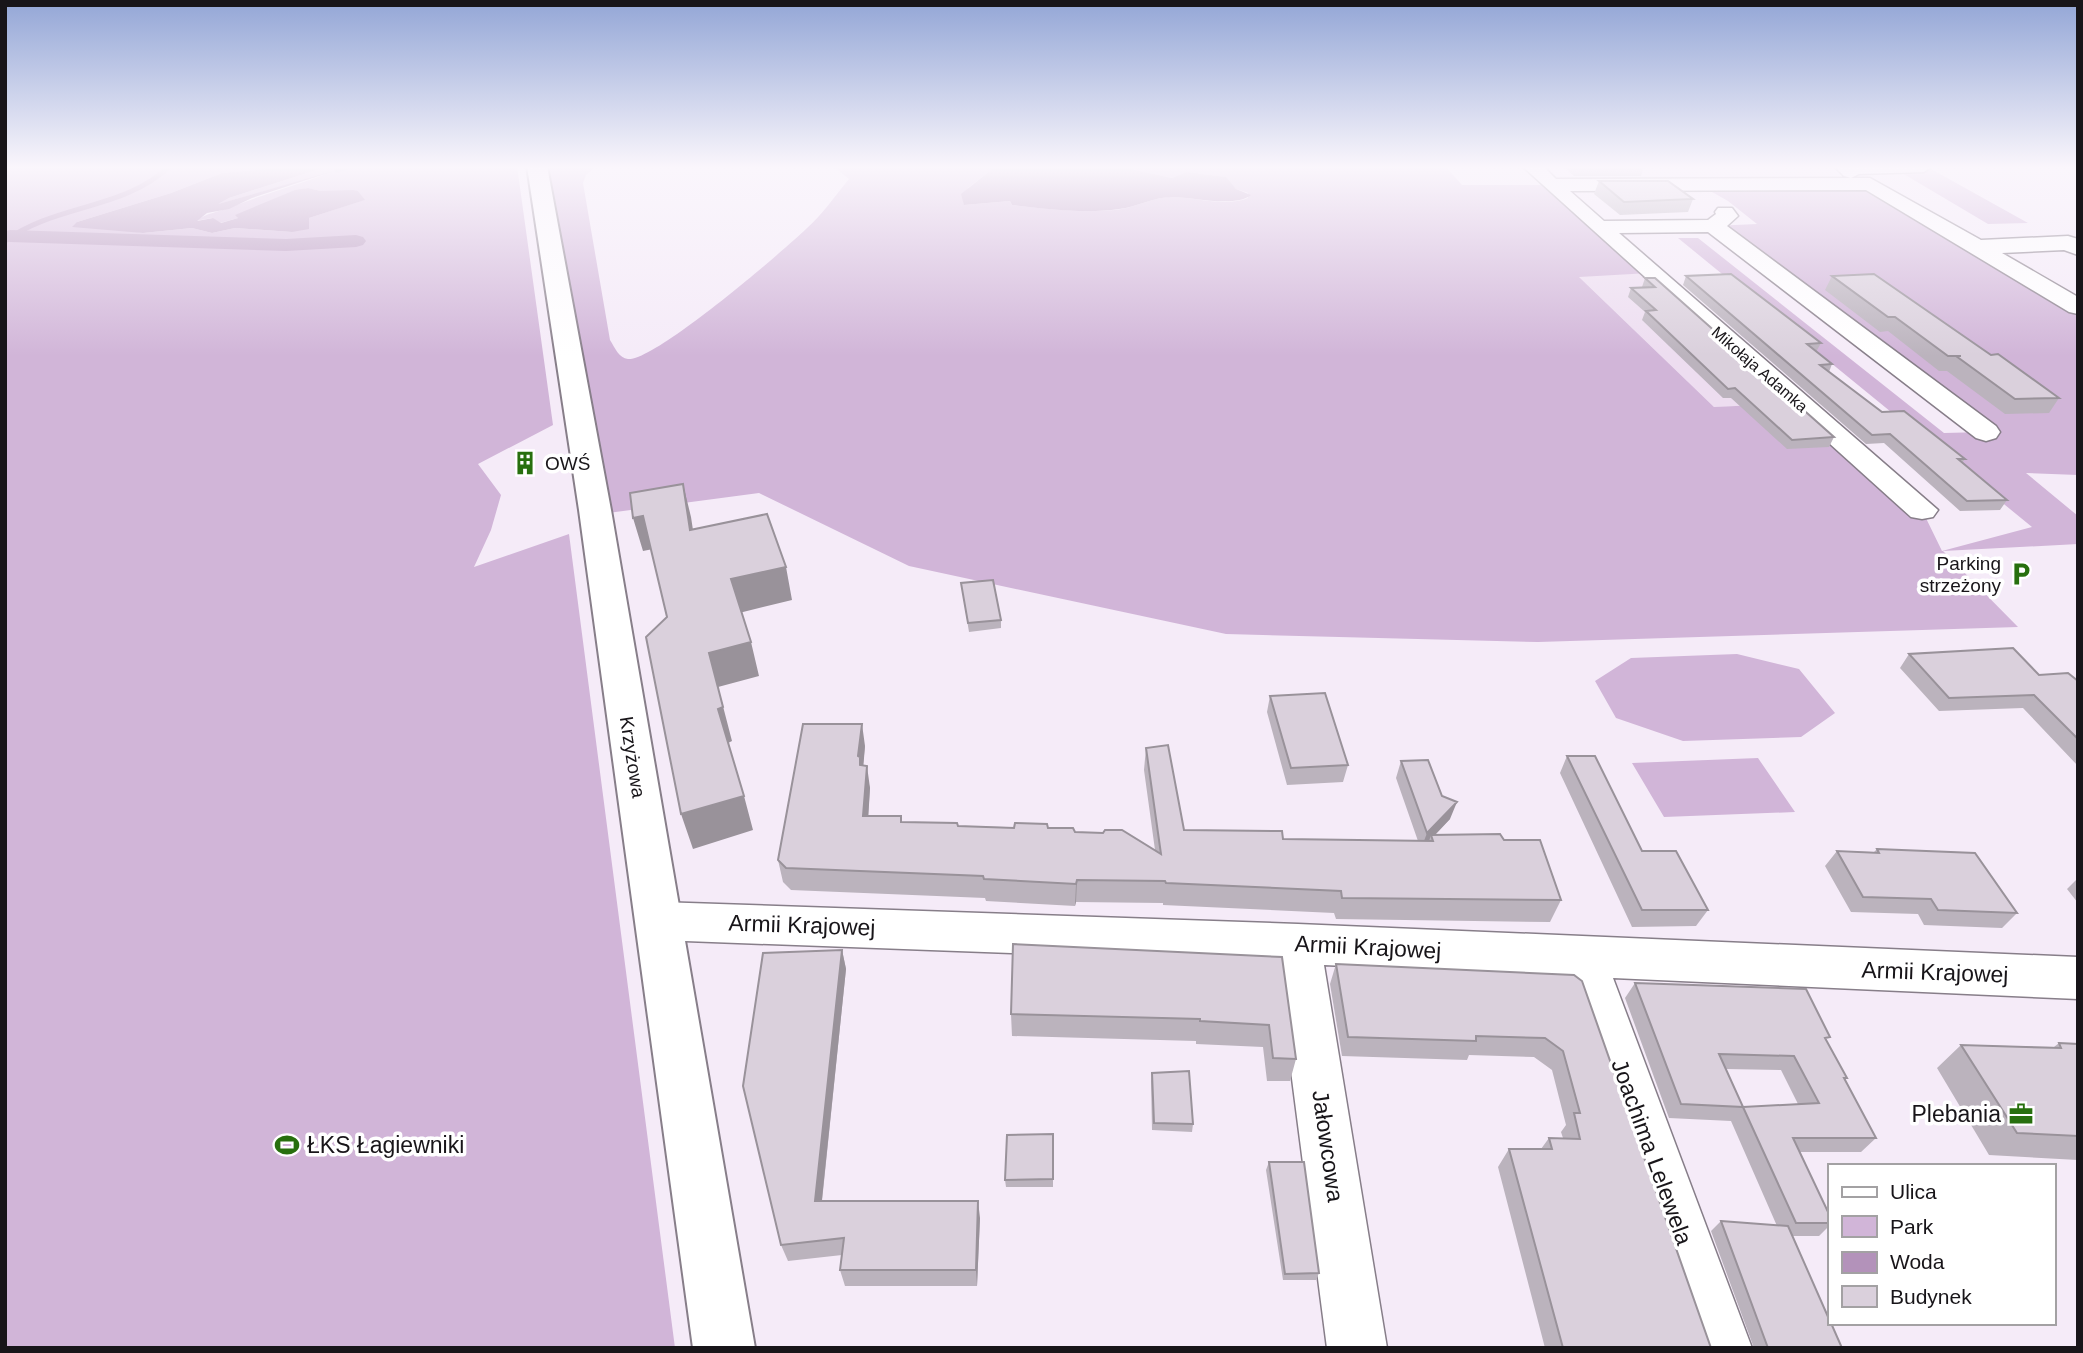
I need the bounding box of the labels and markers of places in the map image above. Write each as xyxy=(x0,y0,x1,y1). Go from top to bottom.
building icon: OWŚ xyxy=(511,449,539,477)
place label: OWŚ xyxy=(545,453,590,474)
place label: Parking strzeżony xyxy=(1920,553,2001,596)
parking icon: Parking strzeżony xyxy=(2007,560,2035,588)
office icon: Plebania xyxy=(2007,1100,2035,1128)
place label: Plebania xyxy=(1911,1101,2001,1127)
sports icon: ŁKS Łagiewniki xyxy=(273,1131,301,1159)
place label: ŁKS Łagiewniki xyxy=(307,1132,464,1158)

